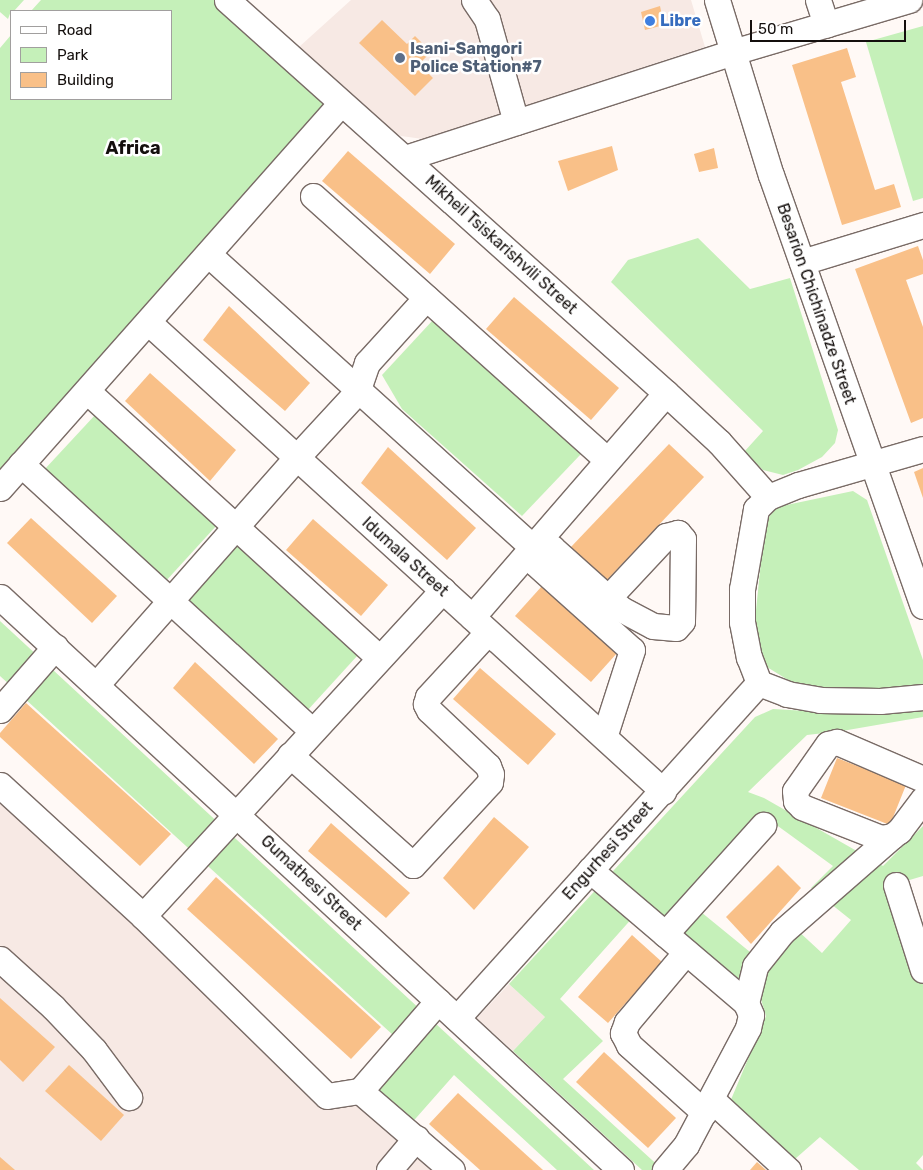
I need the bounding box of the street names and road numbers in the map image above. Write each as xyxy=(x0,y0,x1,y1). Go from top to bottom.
street label: Mikheil Tsiskarishvili Street xyxy=(421,171,581,319)
street label: Besarion Chichinadze Street xyxy=(773,201,859,407)
street label: Idumala Street xyxy=(358,513,452,601)
street label: Engurhesi Street xyxy=(559,798,657,904)
street label: Gumathesi Street xyxy=(257,831,365,935)

